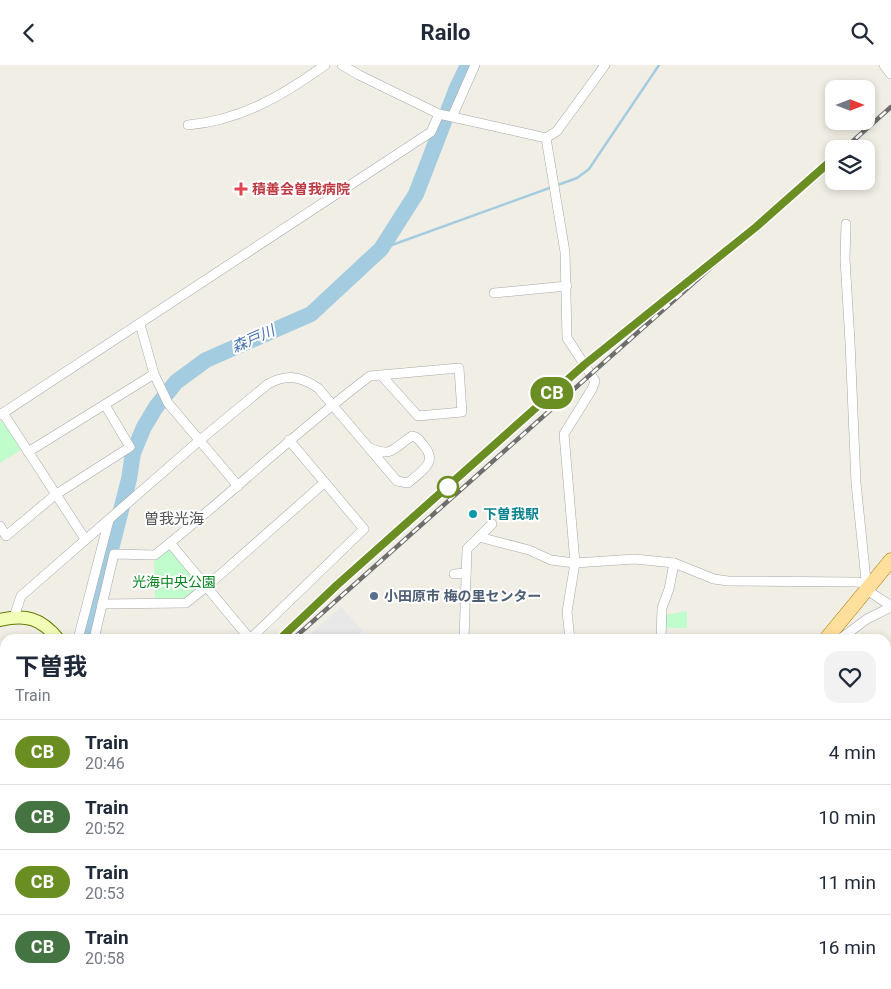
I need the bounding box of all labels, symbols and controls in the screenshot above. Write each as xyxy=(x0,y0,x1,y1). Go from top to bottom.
icon: back xyxy=(15,19,43,47)
icon: search xyxy=(848,19,876,47)
text: Railo xyxy=(421,20,470,45)
north arrow xyxy=(825,80,875,130)
map controls xyxy=(825,80,875,190)
button: layers xyxy=(825,140,875,190)
place label: 積善会曽我病院 xyxy=(252,181,350,197)
marker: 積善会曽我病院 xyxy=(234,182,248,196)
water label: 森戸川 xyxy=(229,321,279,356)
line badge: CB xyxy=(530,377,574,409)
text: CB xyxy=(540,382,564,403)
unlabelled marker xyxy=(437,476,459,498)
place label: 下曽我駅 xyxy=(483,506,539,522)
marker: 下曽我駅 xyxy=(467,508,479,520)
district label: 曽我光海 xyxy=(144,510,204,528)
park label: 光海中央公園 xyxy=(132,574,216,590)
place label: 小田原市 梅の里センター xyxy=(384,588,541,604)
marker: 小田原市 梅の里センター xyxy=(368,590,380,602)
button: heart xyxy=(824,651,876,703)
text: 下曽我 xyxy=(15,653,87,681)
text: Train xyxy=(15,686,51,705)
text: Train xyxy=(85,731,129,754)
text: CB xyxy=(31,741,54,762)
text: 4 min xyxy=(829,741,876,764)
text: 20:46 xyxy=(85,754,125,773)
text: Train xyxy=(85,796,129,819)
text: CB xyxy=(31,806,54,827)
text: 10 min xyxy=(818,806,876,829)
text: 20:52 xyxy=(85,819,125,838)
text: Train xyxy=(85,861,129,884)
text: CB xyxy=(31,871,54,892)
text: 11 min xyxy=(818,871,876,894)
text: 20:53 xyxy=(85,884,125,903)
text: Train xyxy=(85,926,129,949)
text: CB xyxy=(31,936,54,957)
text: 16 min xyxy=(818,936,876,959)
text: 20:58 xyxy=(85,949,125,968)

